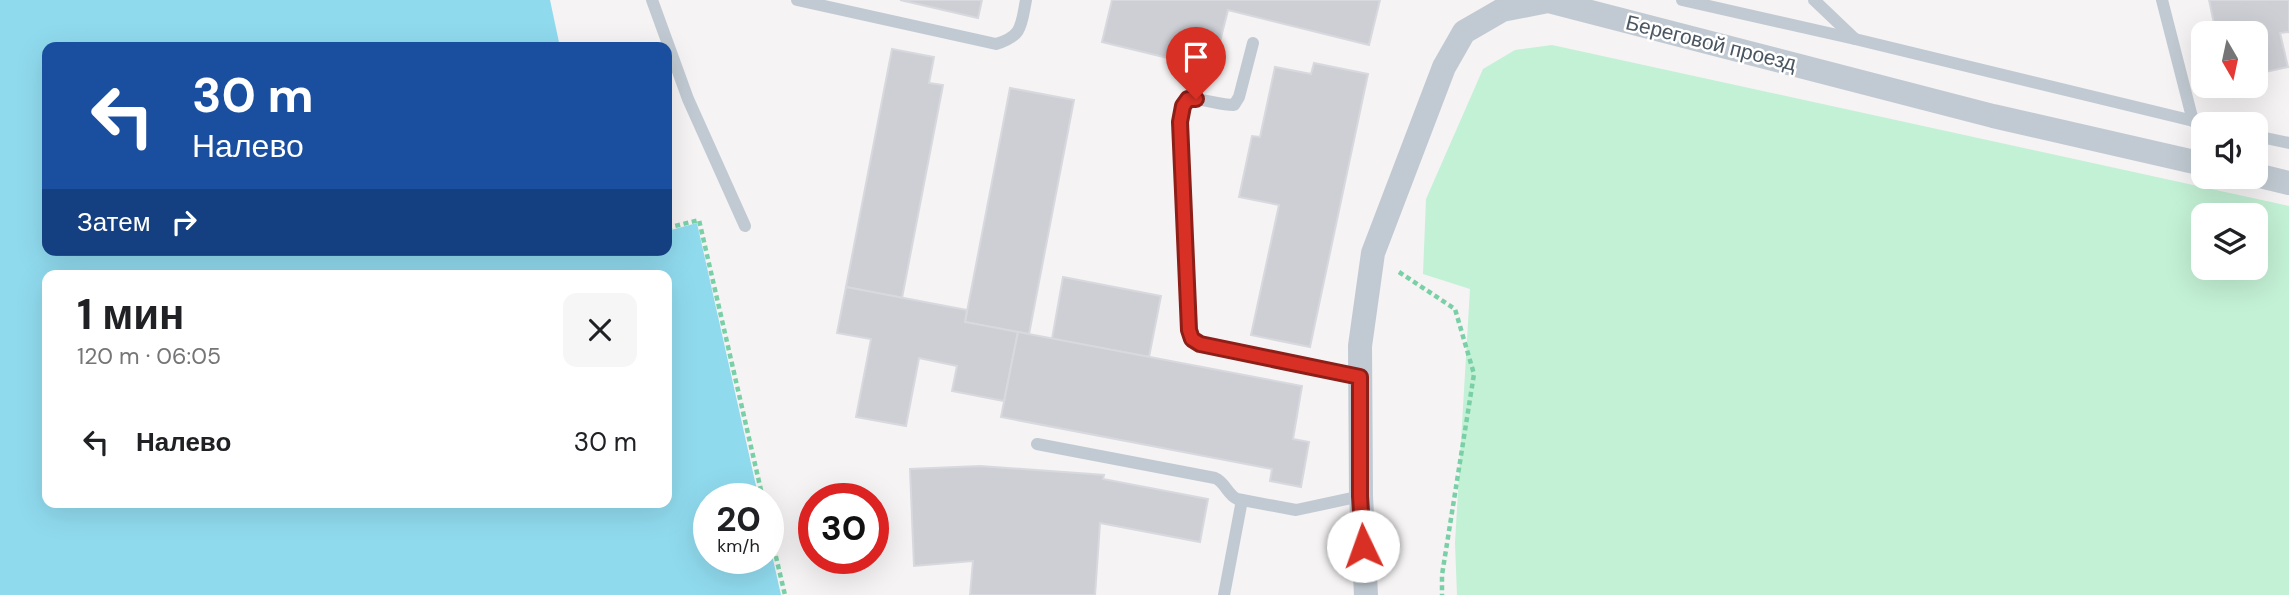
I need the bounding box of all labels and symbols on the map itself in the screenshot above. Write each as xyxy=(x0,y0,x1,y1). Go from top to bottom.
street label: Береговой проезд xyxy=(1623,8,1799,78)
north arrow xyxy=(2191,21,2268,98)
pin xyxy=(1166,27,1226,99)
speed limit sign: 30 xyxy=(798,483,889,574)
position arrow xyxy=(1326,509,1400,583)

